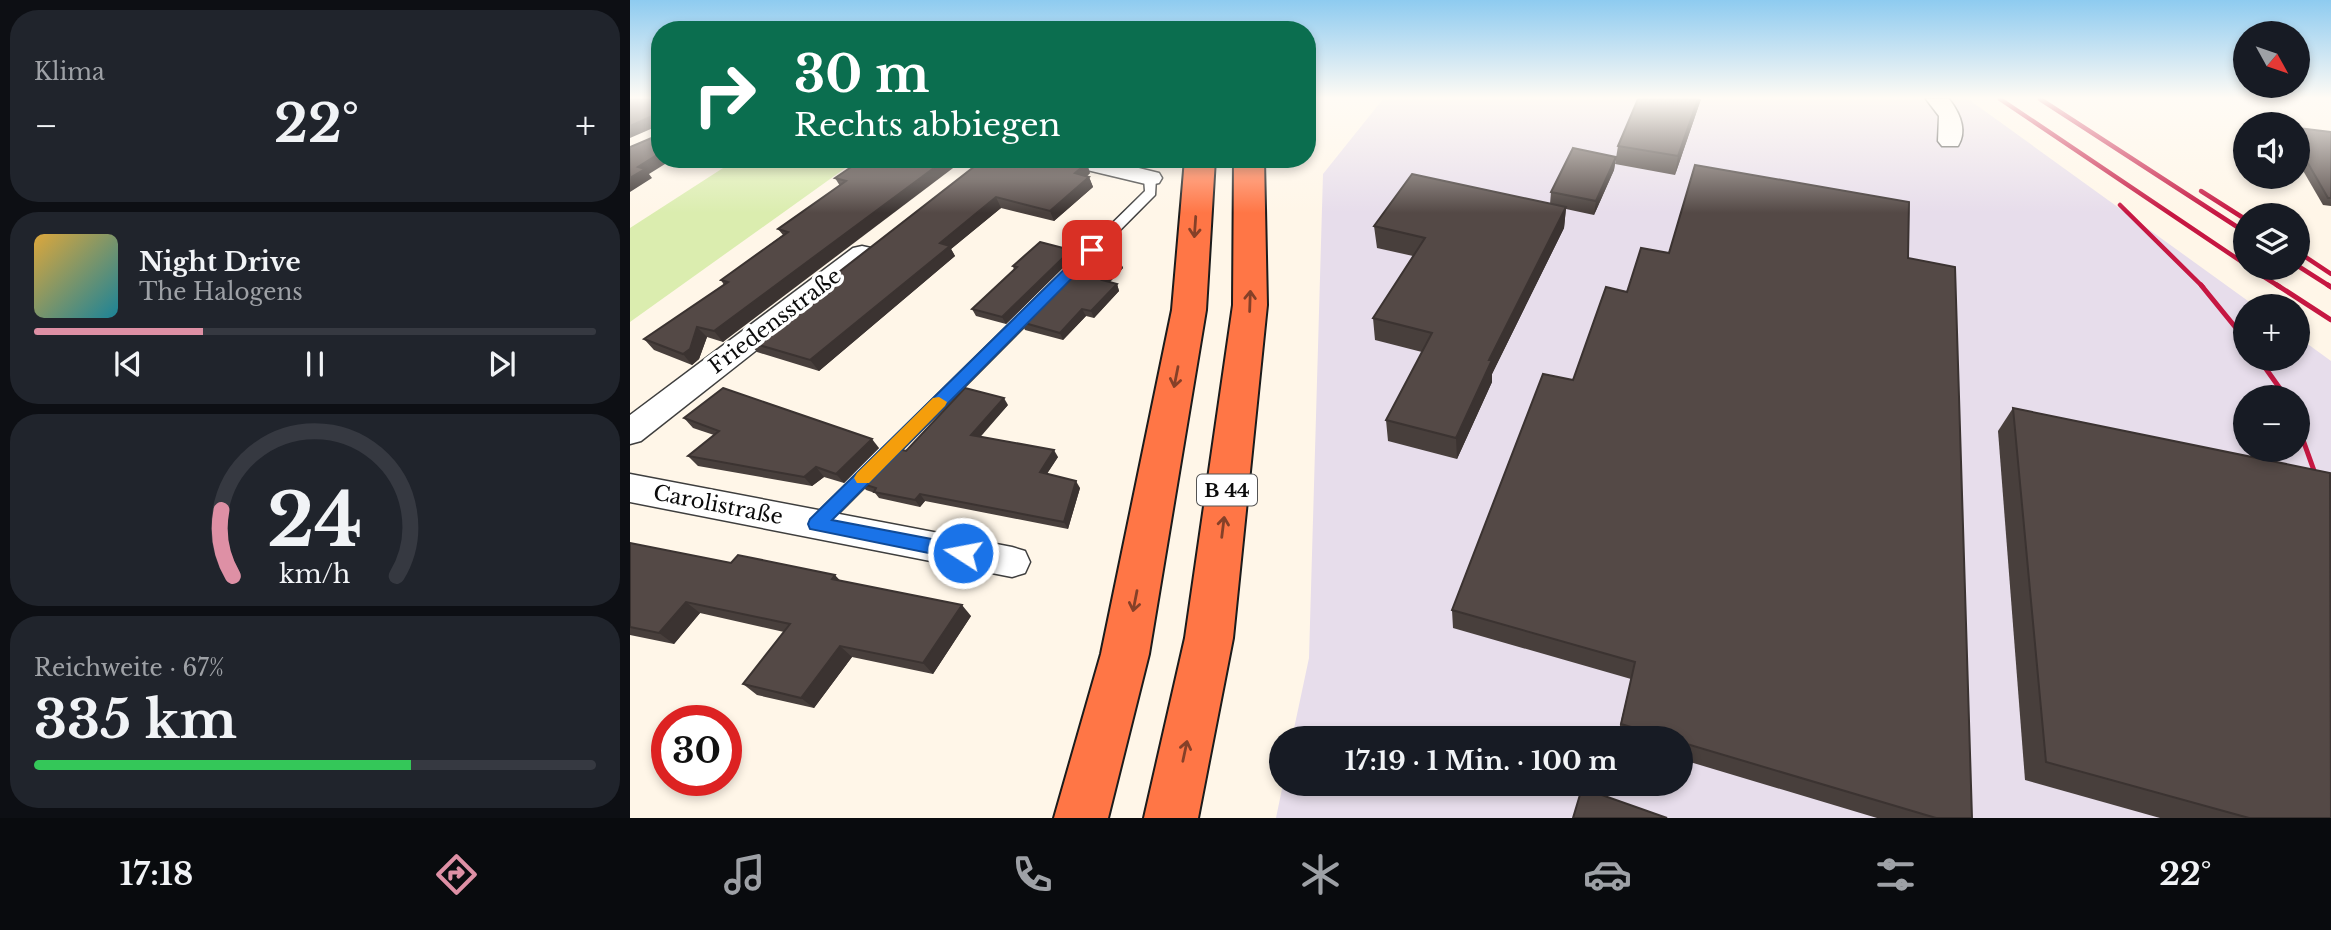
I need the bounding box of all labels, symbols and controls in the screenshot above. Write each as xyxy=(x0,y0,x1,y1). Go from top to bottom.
north arrow xyxy=(2233,21,2310,98)
map controls xyxy=(2233,21,2310,462)
text: 30 m xyxy=(794,44,929,105)
icon: right xyxy=(679,49,770,140)
text: Klima xyxy=(34,58,105,86)
text: 22° xyxy=(274,92,359,156)
text: − xyxy=(34,102,58,149)
text: + xyxy=(575,102,596,149)
text: Rechts abbiegen xyxy=(794,105,1061,145)
button: sound xyxy=(2233,112,2310,189)
button: layers xyxy=(2233,203,2310,280)
one-way arrow xyxy=(1188,216,1201,238)
pin xyxy=(1062,220,1122,280)
icon: arrive xyxy=(1073,231,1111,269)
text: Night Drive xyxy=(139,246,301,278)
street label: Friedensstraße xyxy=(704,263,846,379)
text: The Halogens xyxy=(139,278,303,306)
one-way arrow xyxy=(1243,290,1256,313)
button: + xyxy=(2233,294,2310,371)
icon: previous xyxy=(109,345,147,383)
icon: pause xyxy=(296,345,334,383)
icon: next xyxy=(483,345,521,383)
one-way arrow xyxy=(1169,365,1183,388)
button: − xyxy=(2233,385,2310,462)
text: 24 xyxy=(267,475,363,566)
road number: B 44 xyxy=(1197,475,1257,505)
street label: Carolistraße xyxy=(651,480,785,530)
position arrow xyxy=(926,516,1000,590)
one-way arrow xyxy=(1216,516,1229,539)
text: km/h xyxy=(280,559,350,590)
one-way arrow xyxy=(1128,589,1141,612)
text: Reichweite · 67% xyxy=(34,654,224,682)
text: 335 km xyxy=(34,688,237,752)
speed limit sign: 30 xyxy=(651,705,742,796)
one-way arrow xyxy=(1178,740,1192,763)
text: 17:19 · 1 Min. · 100 m xyxy=(1345,745,1617,777)
icon: directions xyxy=(432,850,481,899)
icon: music xyxy=(720,850,769,899)
icon: phone xyxy=(1008,850,1057,899)
icon: climate xyxy=(1296,850,1345,899)
icon: car xyxy=(1583,850,1632,899)
icon: filters xyxy=(1871,850,1920,899)
text: 17:18 xyxy=(119,854,193,894)
text: 22° xyxy=(2159,854,2212,894)

